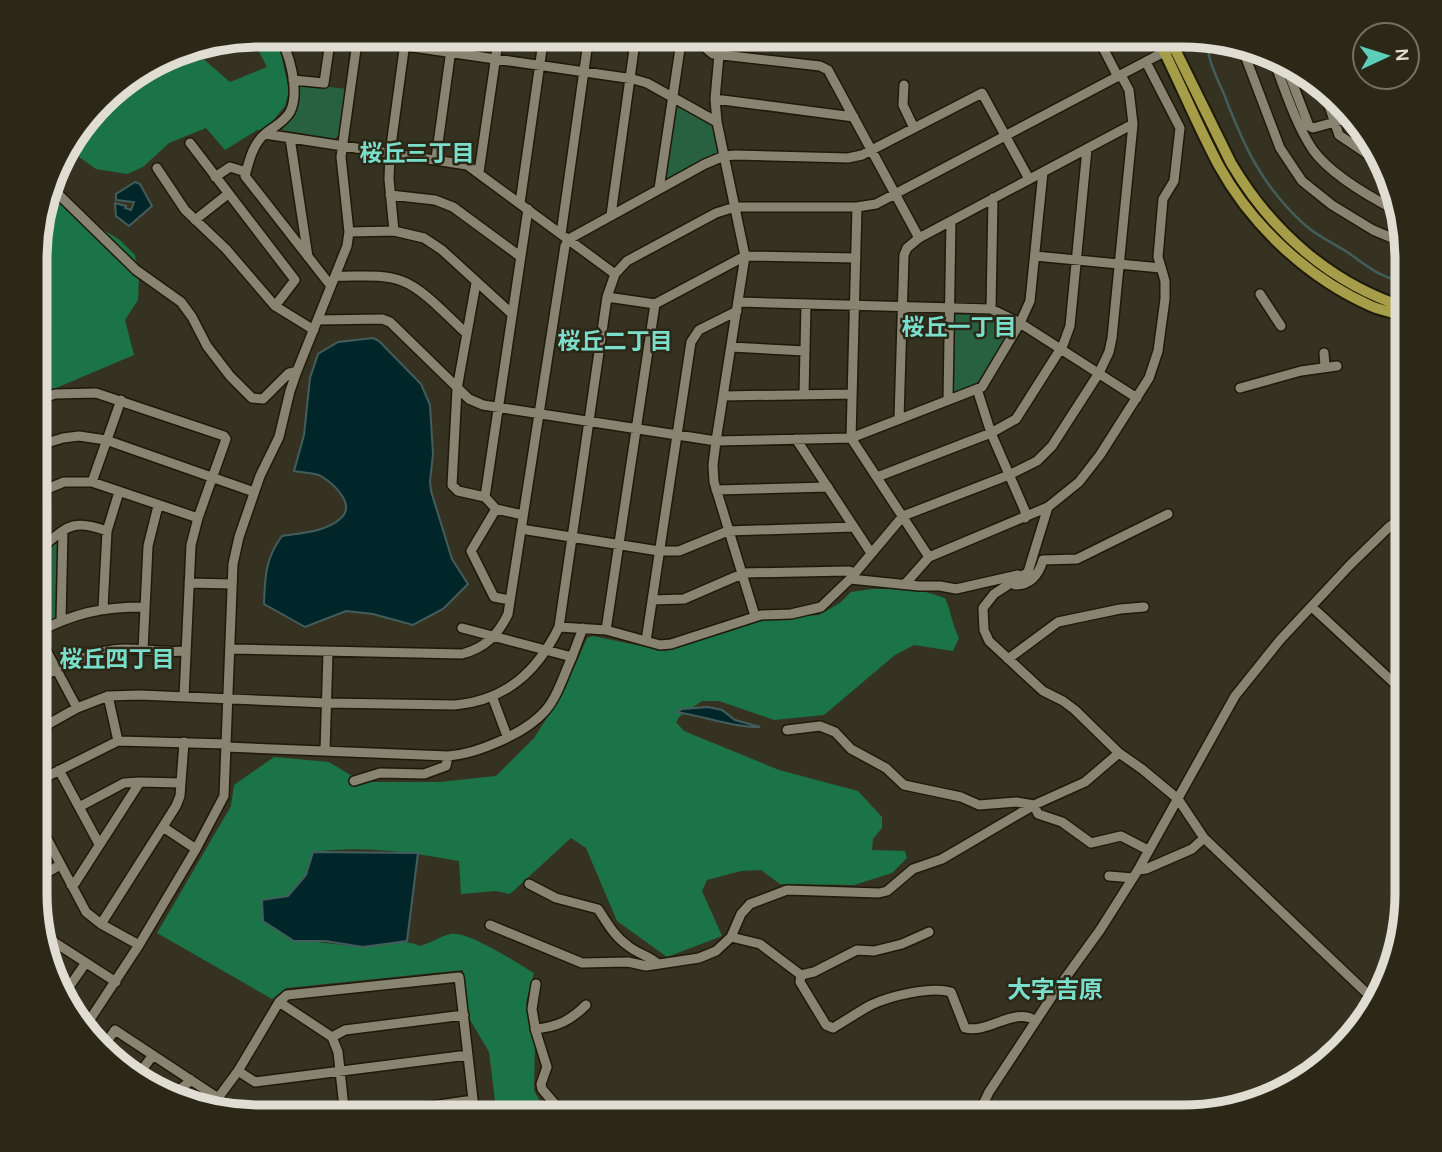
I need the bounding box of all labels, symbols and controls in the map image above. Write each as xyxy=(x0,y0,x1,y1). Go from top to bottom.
north arrow xyxy=(1351,21,1421,91)
text: N xyxy=(1391,47,1413,62)
district label: 桜丘三丁目 xyxy=(360,140,475,167)
district label: 桜丘一丁目 xyxy=(902,314,1017,341)
district label: 桜丘二丁目 xyxy=(558,328,673,355)
district label: 桜丘四丁目 xyxy=(60,646,175,673)
district label: 大字吉原 xyxy=(1007,976,1103,1004)

